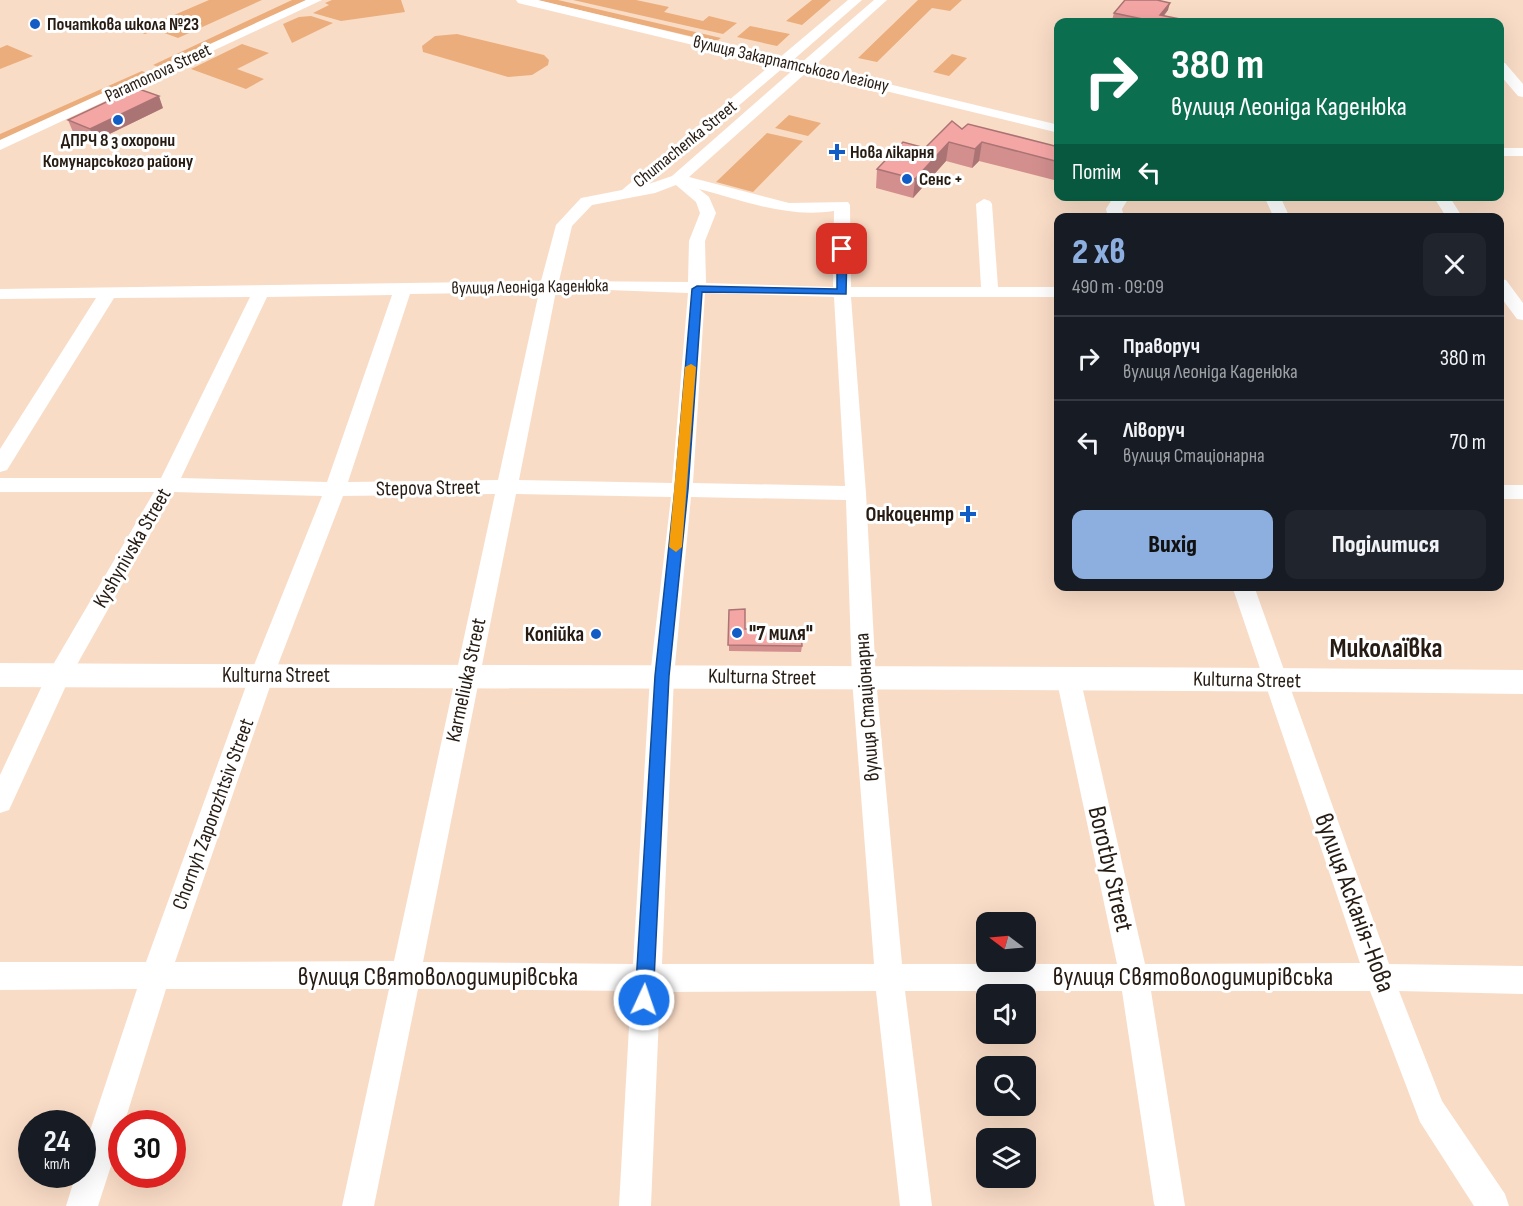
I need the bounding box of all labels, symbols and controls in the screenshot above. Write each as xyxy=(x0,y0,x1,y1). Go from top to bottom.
place label: Початкова школа №23 xyxy=(47,14,199,35)
marker: Початкова школа №23 xyxy=(28,17,42,31)
street label: вулиця Закарпатського Легіону xyxy=(691,31,891,97)
street label: Paramonova Street xyxy=(102,39,215,107)
text: 380 m xyxy=(1171,40,1264,91)
icon: right xyxy=(1072,42,1150,120)
text: вулиця Леоніда Каденюка xyxy=(1171,91,1407,123)
street label: Chumachenka Street xyxy=(629,96,741,192)
marker: ДПРЧ 8 з охорони Комунарського району xyxy=(111,113,125,127)
place label: ДПРЧ 8 з охорони Комунарського району xyxy=(43,130,194,172)
place label: Нова лікарня xyxy=(850,142,934,163)
marker: Нова лікарня xyxy=(828,143,846,161)
icon: left xyxy=(1133,156,1166,189)
text: Потім xyxy=(1072,159,1121,186)
place label: Сенс + xyxy=(919,169,963,190)
marker: Сенс + xyxy=(900,172,914,186)
pin xyxy=(816,223,867,274)
text: 2 хв xyxy=(1072,231,1125,274)
icon: arrive xyxy=(825,232,858,265)
button: close xyxy=(1423,233,1486,296)
street label: вулиця Леоніда Каденюка xyxy=(451,275,609,299)
text: 490 m · 09:09 xyxy=(1072,275,1164,299)
text: Праворуч xyxy=(1123,333,1200,360)
icon: right xyxy=(1072,342,1105,375)
text: 380 m xyxy=(1440,345,1486,372)
text: вулиця Леоніда Каденюка xyxy=(1123,360,1298,384)
text: Ліворуч xyxy=(1123,417,1185,444)
icon: left xyxy=(1072,426,1105,459)
text: 70 m xyxy=(1450,429,1486,456)
text: вулиця Стаціонарна xyxy=(1123,444,1265,468)
street label: Stepova Street xyxy=(376,475,480,501)
street label: Kyshynivska Street xyxy=(88,484,176,612)
place label: Онкоцентр xyxy=(866,502,954,527)
marker: Онкоцентр xyxy=(959,505,977,523)
button: Вихід xyxy=(1072,510,1273,579)
button: Поділитися xyxy=(1285,510,1486,579)
street label: Karmeliuka Street xyxy=(441,616,491,744)
place label: "7 миля" xyxy=(749,621,813,646)
place label: Копійка xyxy=(525,622,584,647)
marker: "7 миля" xyxy=(730,626,744,640)
marker: Копійка xyxy=(589,627,603,641)
street label: вулиця Стаціонарна xyxy=(849,632,885,782)
district label: Миколаївка xyxy=(1329,633,1443,665)
street label: Kulturna Street xyxy=(222,663,330,688)
street label: Kulturna Street xyxy=(708,664,816,690)
street label: Kulturna Street xyxy=(1193,667,1301,693)
street label: Chornyh Zaporozhtsiv Street xyxy=(167,715,259,913)
street label: Borotby Street xyxy=(1081,803,1139,935)
street label: вулиця Асканія-Нова xyxy=(1307,809,1401,997)
north arrow xyxy=(976,912,1036,972)
map controls xyxy=(976,912,1036,1188)
street label: вулиця Святоволодимирівська xyxy=(298,962,578,993)
street label: вулиця Святоволодимирівська xyxy=(1053,962,1333,993)
position arrow xyxy=(612,968,676,1032)
button: sound xyxy=(976,984,1036,1044)
button: search xyxy=(976,1056,1036,1116)
speed limit sign: 30 xyxy=(108,1110,186,1188)
text: 24 xyxy=(44,1124,70,1160)
button: layers xyxy=(976,1128,1036,1188)
text: km/h xyxy=(44,1155,70,1174)

